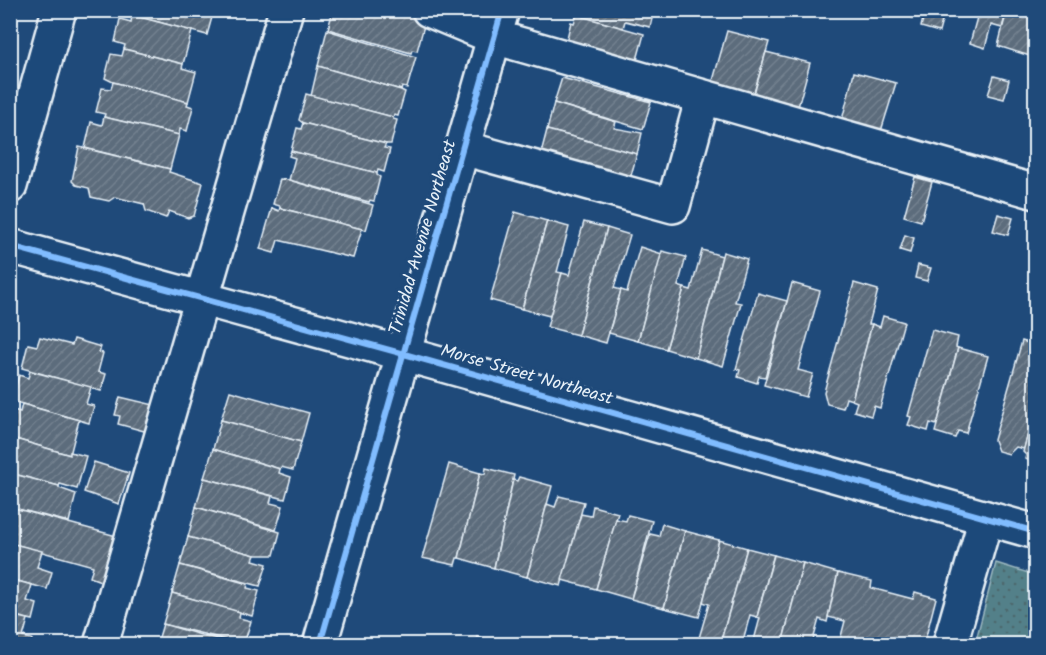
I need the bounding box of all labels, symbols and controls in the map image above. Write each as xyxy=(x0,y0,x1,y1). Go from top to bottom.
street label: Trinidad Avenue Northeast xyxy=(382,135,465,338)
street label: Morse Street Northeast xyxy=(437,337,617,414)

